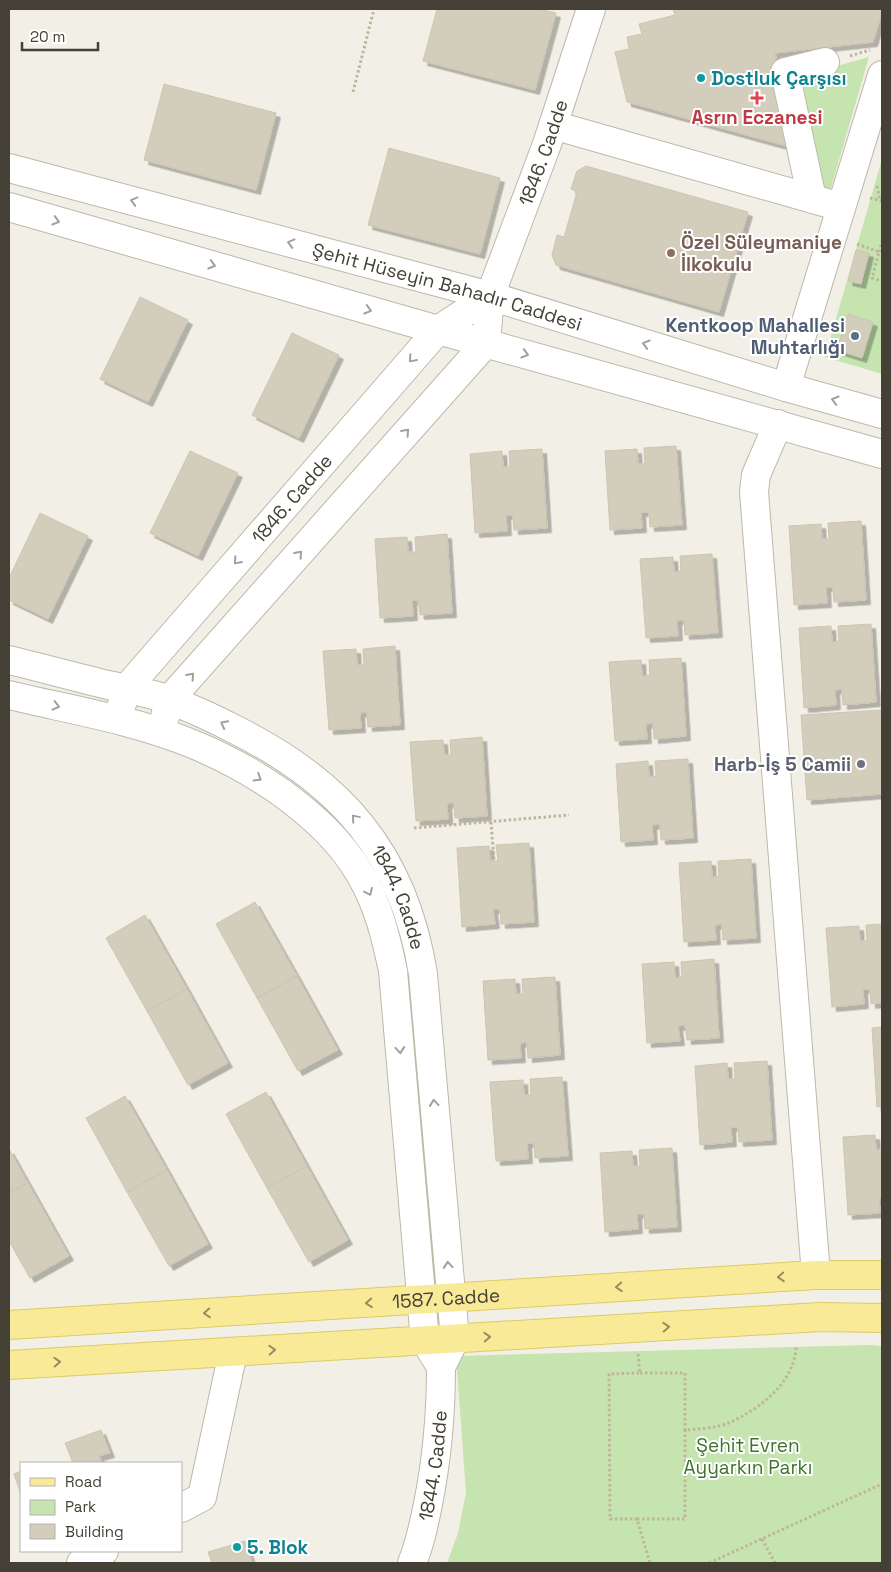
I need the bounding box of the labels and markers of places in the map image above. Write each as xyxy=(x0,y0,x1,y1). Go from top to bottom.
place label: Dostluk Çarşısı xyxy=(711,66,847,91)
marker: Dostluk Çarşısı xyxy=(695,72,707,84)
marker: Asrın Eczanesi xyxy=(751,92,763,104)
place label: Asrın Eczanesi xyxy=(691,105,823,130)
place label: Özel Süleymaniye İlkokulu xyxy=(681,230,842,277)
marker: Özel Süleymaniye İlkokulu xyxy=(665,247,677,259)
place label: Kentkoop Mahallesi Muhtarlığı xyxy=(665,313,845,360)
marker: Kentkoop Mahallesi Muhtarlığı xyxy=(849,330,861,342)
place label: Harb-İş 5 Camii xyxy=(714,752,851,777)
marker: Harb-İş 5 Camii xyxy=(855,758,867,770)
place label: 5. Blok xyxy=(247,1535,309,1560)
marker: 5. Blok xyxy=(231,1541,243,1553)

